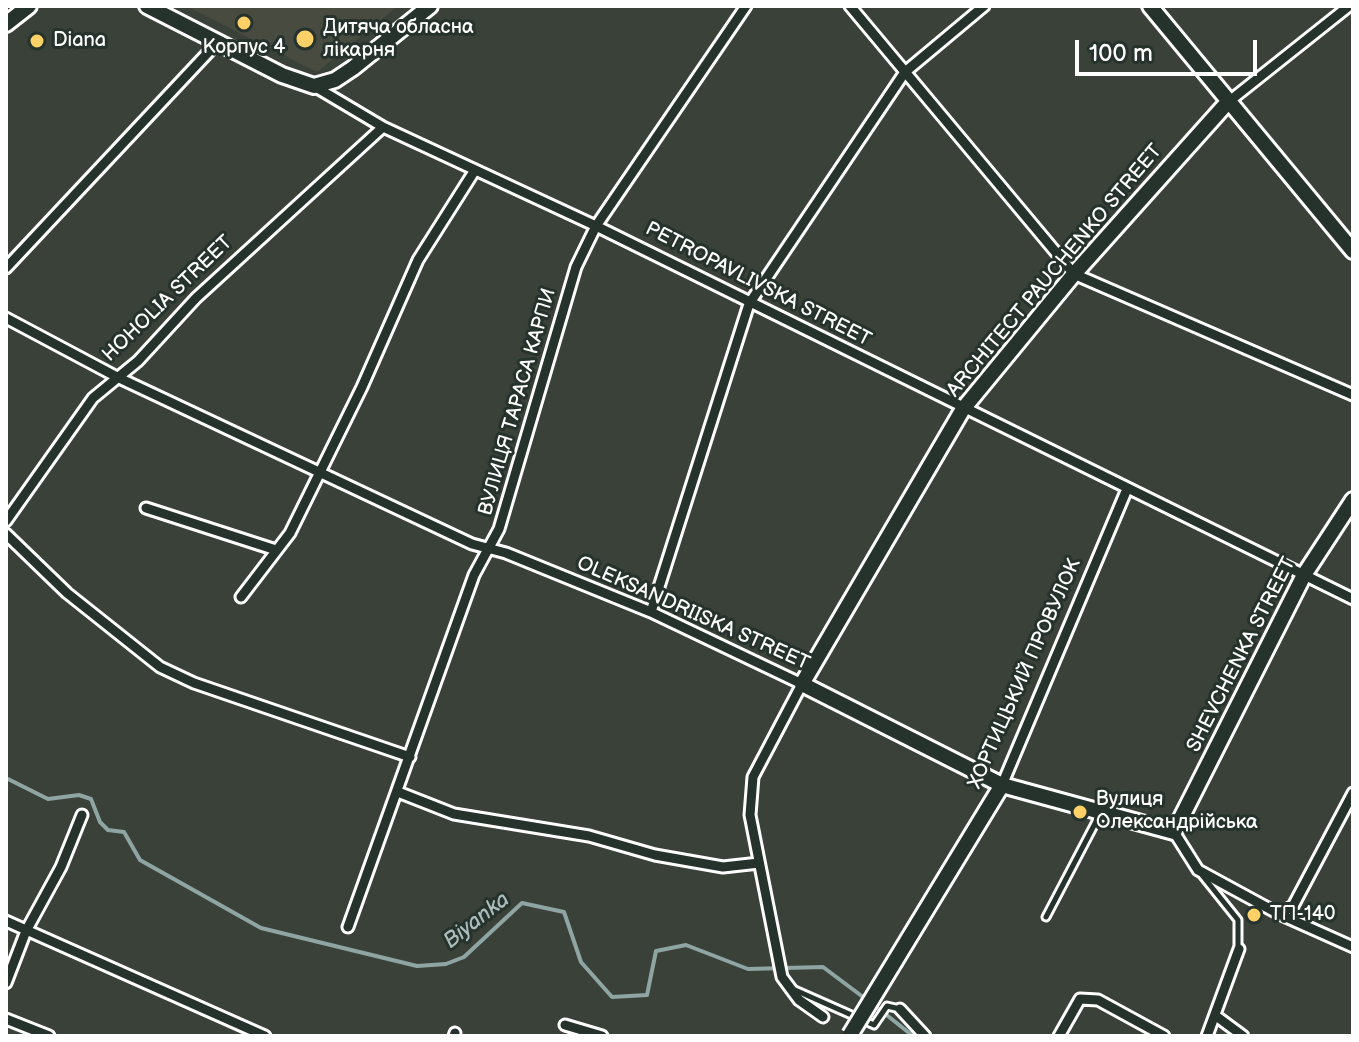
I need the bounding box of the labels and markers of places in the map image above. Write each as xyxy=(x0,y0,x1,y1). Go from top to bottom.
marker: Корпус 4 xyxy=(235,14,253,32)
place label: Дитяча обласна лікарня xyxy=(323,16,474,63)
marker: Дитяча обласна лікарня xyxy=(294,28,316,50)
place label: Diana xyxy=(53,29,106,53)
marker: Diana xyxy=(28,32,46,50)
place label: Корпус 4 xyxy=(203,36,285,60)
place label: Вулиця Олександрійська xyxy=(1096,788,1258,835)
marker: Вулиця Олександрійська xyxy=(1071,803,1089,821)
place label: ТП-140 xyxy=(1270,903,1336,927)
marker: ТП-140 xyxy=(1245,906,1263,924)

